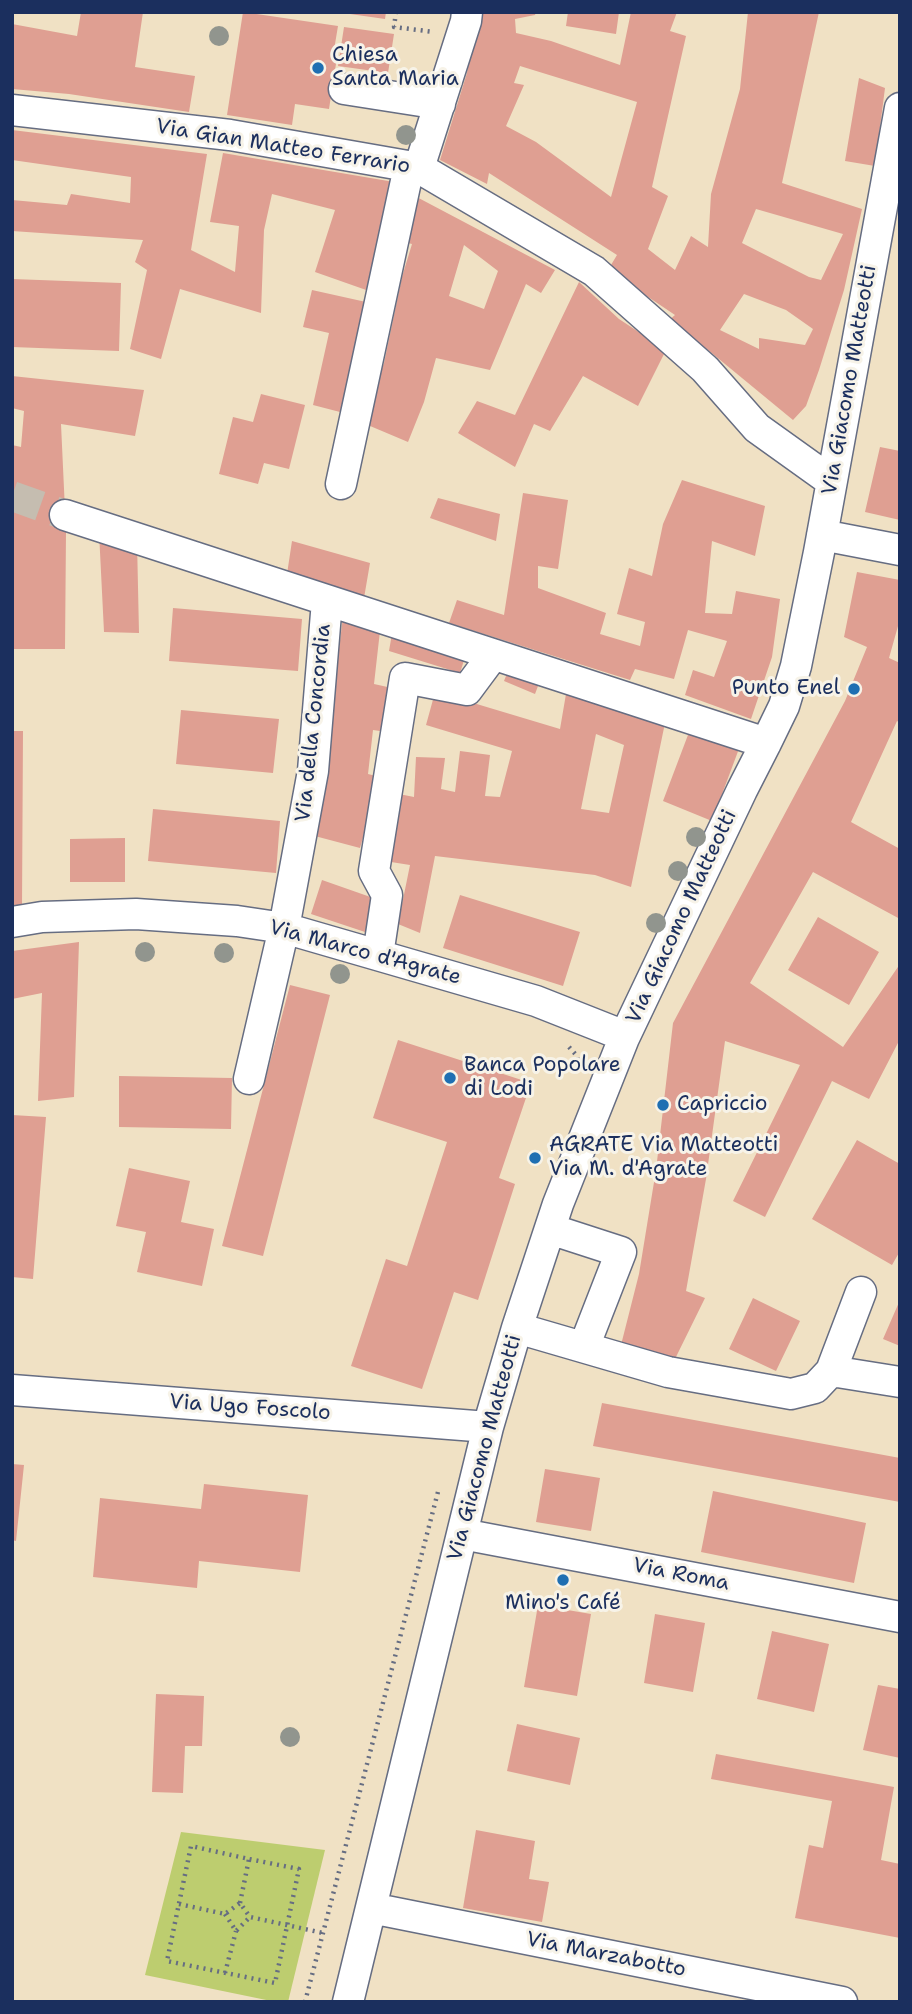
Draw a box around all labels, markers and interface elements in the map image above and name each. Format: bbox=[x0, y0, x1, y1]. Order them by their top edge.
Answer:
place label: Chiesa Santa Maria bbox=[332, 43, 459, 93]
marker: Chiesa Santa Maria bbox=[310, 60, 326, 76]
street label: Via Gian Matteo Ferrario bbox=[154, 114, 412, 180]
street label: Via Giacomo Matteotti bbox=[817, 263, 883, 497]
street label: Via della Concordia bbox=[291, 623, 337, 823]
place label: Punto Enel bbox=[732, 676, 840, 702]
marker: Punto Enel bbox=[846, 681, 862, 697]
street label: Via Giacomo Matteotti bbox=[621, 806, 743, 1028]
street label: Via Marco d'Agrate bbox=[266, 915, 464, 991]
place label: Banca Popolare di Lodi bbox=[464, 1053, 621, 1103]
marker: Banca Popolare di Lodi bbox=[442, 1070, 458, 1086]
place label: Capriccio bbox=[677, 1092, 768, 1118]
marker: Capriccio bbox=[655, 1097, 671, 1113]
place label: AGRATE Via Matteotti Via M. d'Agrate bbox=[549, 1133, 778, 1183]
marker: AGRATE Via Matteotti Via M. d'Agrate bbox=[527, 1150, 543, 1166]
street label: Via Giacomo Matteotti bbox=[443, 1332, 527, 1564]
street label: Via Ugo Foscolo bbox=[169, 1390, 331, 1426]
street label: Via Roma bbox=[631, 1553, 731, 1597]
marker: Mino's Café bbox=[555, 1572, 571, 1588]
place label: Mino's Café bbox=[505, 1591, 621, 1617]
street label: Via Marzabotto bbox=[524, 1927, 688, 1983]

